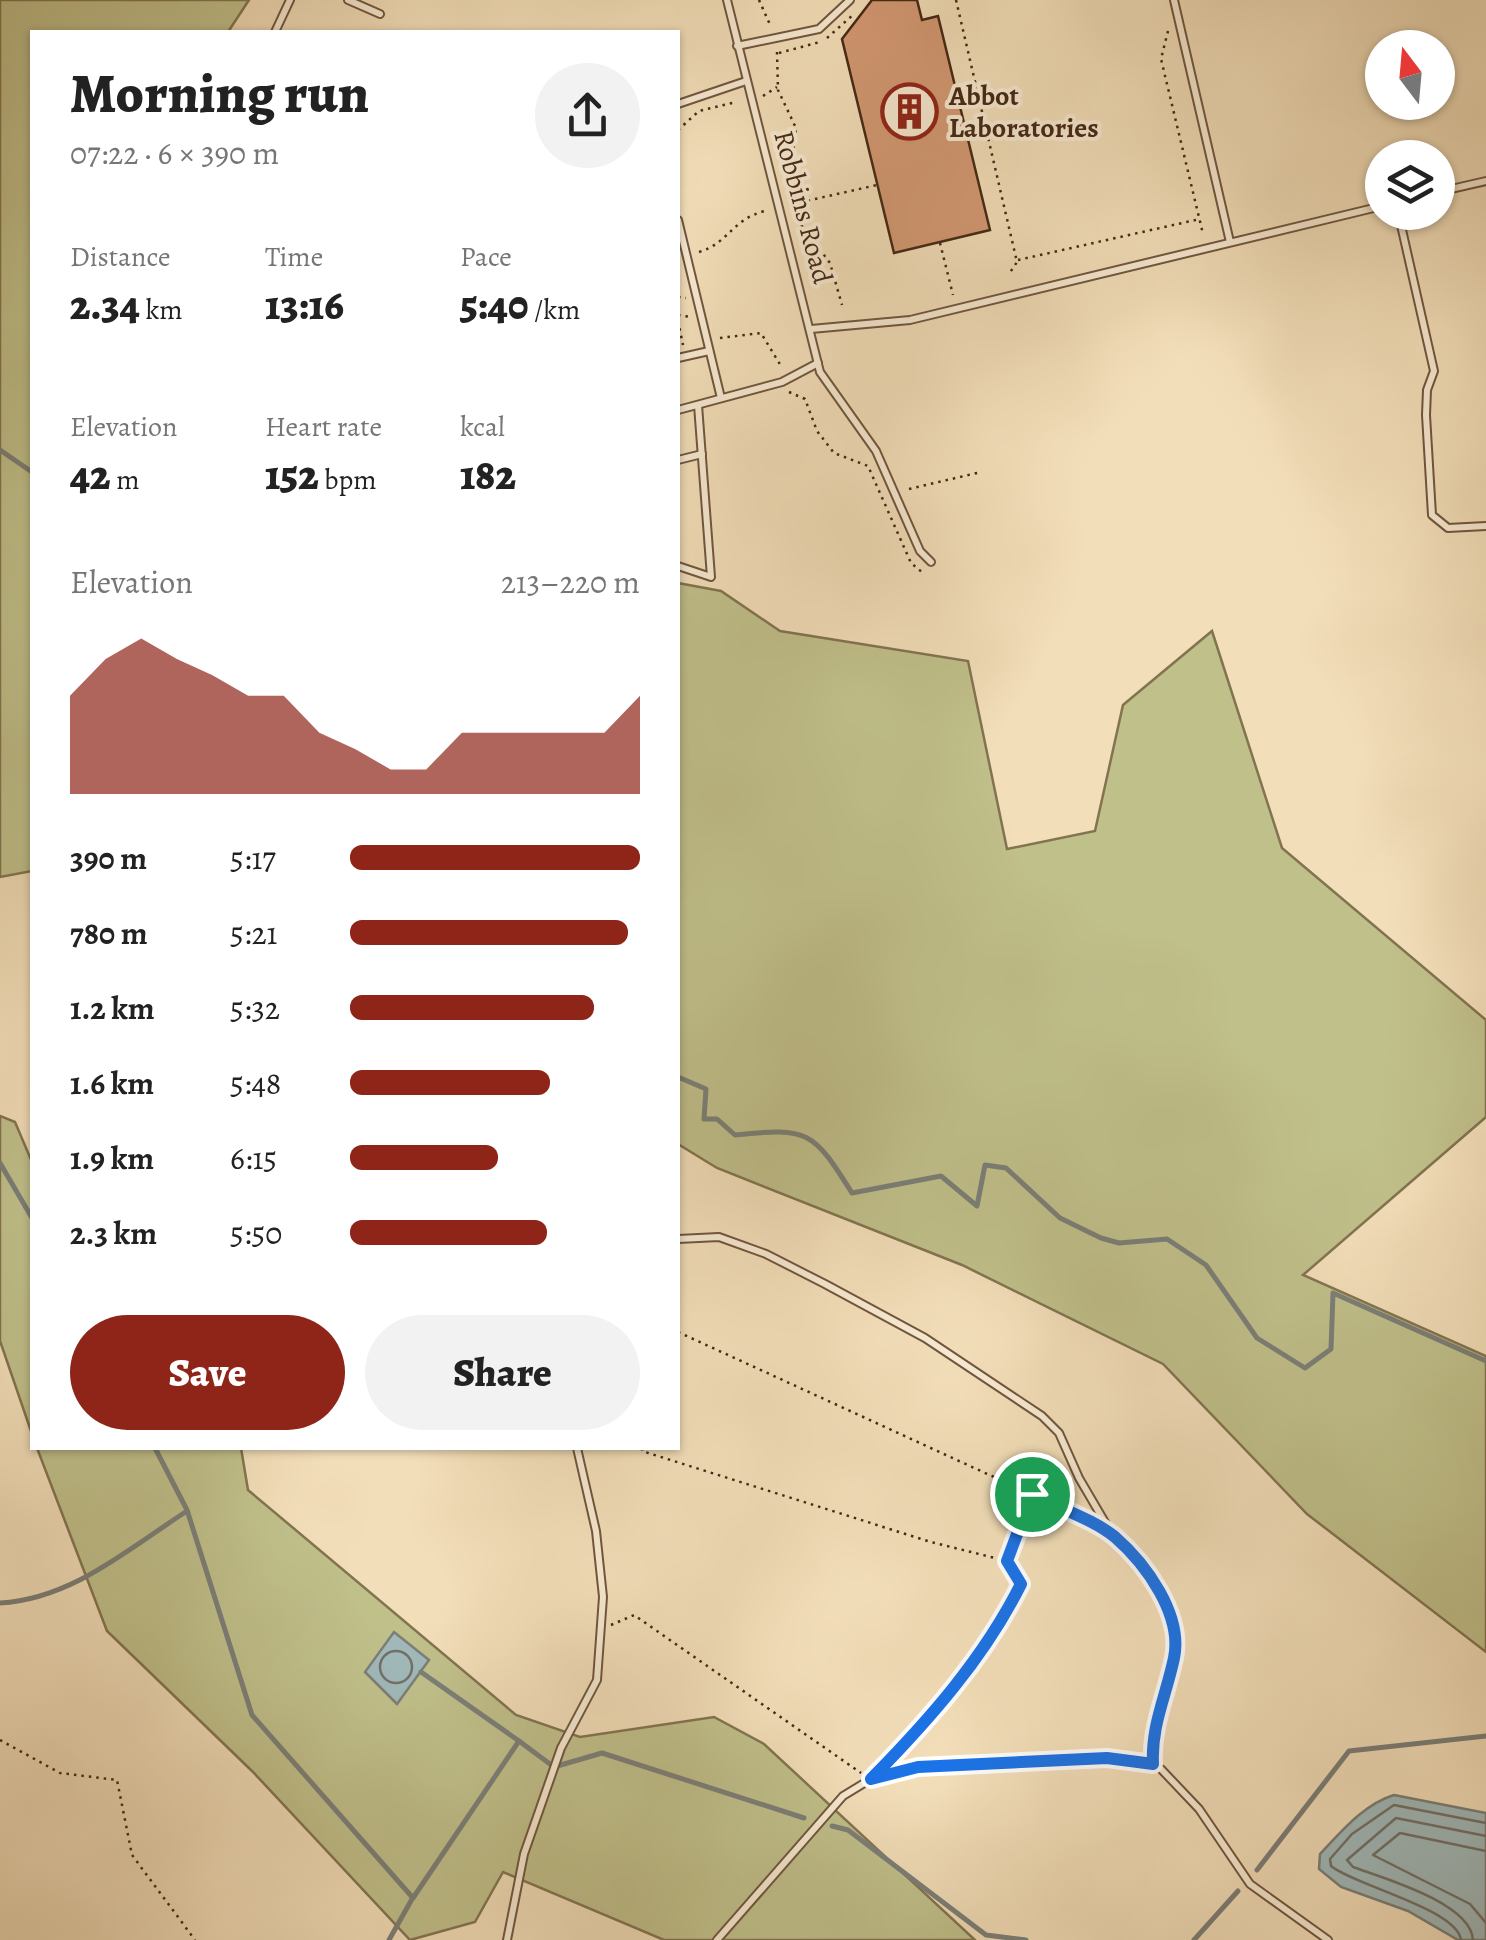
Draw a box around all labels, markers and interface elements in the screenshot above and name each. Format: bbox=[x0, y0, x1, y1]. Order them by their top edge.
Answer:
north arrow bbox=[1365, 30, 1455, 120]
map controls bbox=[1365, 30, 1455, 230]
text: Morning run bbox=[70, 56, 369, 131]
button: share bbox=[535, 63, 640, 168]
place label: Abbot Laboratories bbox=[948, 77, 1099, 147]
building icon: Abbot Laboratories bbox=[880, 82, 940, 142]
street label: Robbins Road bbox=[764, 126, 842, 289]
text: 07:22 · 6 × 390 m bbox=[70, 131, 279, 175]
button: layers bbox=[1365, 140, 1455, 230]
text: Distance bbox=[70, 238, 170, 276]
text: Time bbox=[265, 238, 323, 276]
text: Pace bbox=[460, 238, 512, 276]
text: 2.34 bbox=[70, 276, 140, 333]
text: 13:16 bbox=[265, 276, 344, 333]
text: 5:40 bbox=[460, 276, 528, 333]
text: km bbox=[140, 291, 183, 329]
text: /km bbox=[528, 291, 580, 329]
text: Elevation bbox=[70, 408, 177, 446]
text: Heart rate bbox=[265, 408, 382, 446]
text: kcal bbox=[460, 408, 505, 446]
text: 42 bbox=[70, 446, 111, 503]
text: 152 bbox=[265, 446, 319, 503]
text: 182 bbox=[460, 446, 516, 503]
text: m bbox=[111, 461, 139, 499]
text: bpm bbox=[319, 461, 377, 499]
text: Elevation bbox=[70, 560, 193, 604]
text: 213–220 m bbox=[501, 560, 640, 604]
text: 390 m bbox=[70, 836, 147, 880]
text: 5:17 bbox=[230, 836, 276, 880]
text: 780 m bbox=[70, 911, 148, 955]
text: 5:21 bbox=[230, 911, 278, 955]
text: 1.2 km bbox=[70, 986, 155, 1030]
text: 5:32 bbox=[230, 986, 280, 1030]
text: 1.6 km bbox=[70, 1061, 154, 1105]
text: 5:48 bbox=[230, 1061, 281, 1105]
text: 1.9 km bbox=[70, 1136, 154, 1180]
text: 6:15 bbox=[230, 1136, 277, 1180]
text: 2.3 km bbox=[70, 1211, 157, 1255]
text: 5:50 bbox=[230, 1211, 282, 1255]
button: Save bbox=[70, 1315, 345, 1430]
button: Share bbox=[365, 1315, 640, 1430]
pin bbox=[990, 1452, 1075, 1537]
icon: arrive bbox=[1005, 1467, 1060, 1522]

